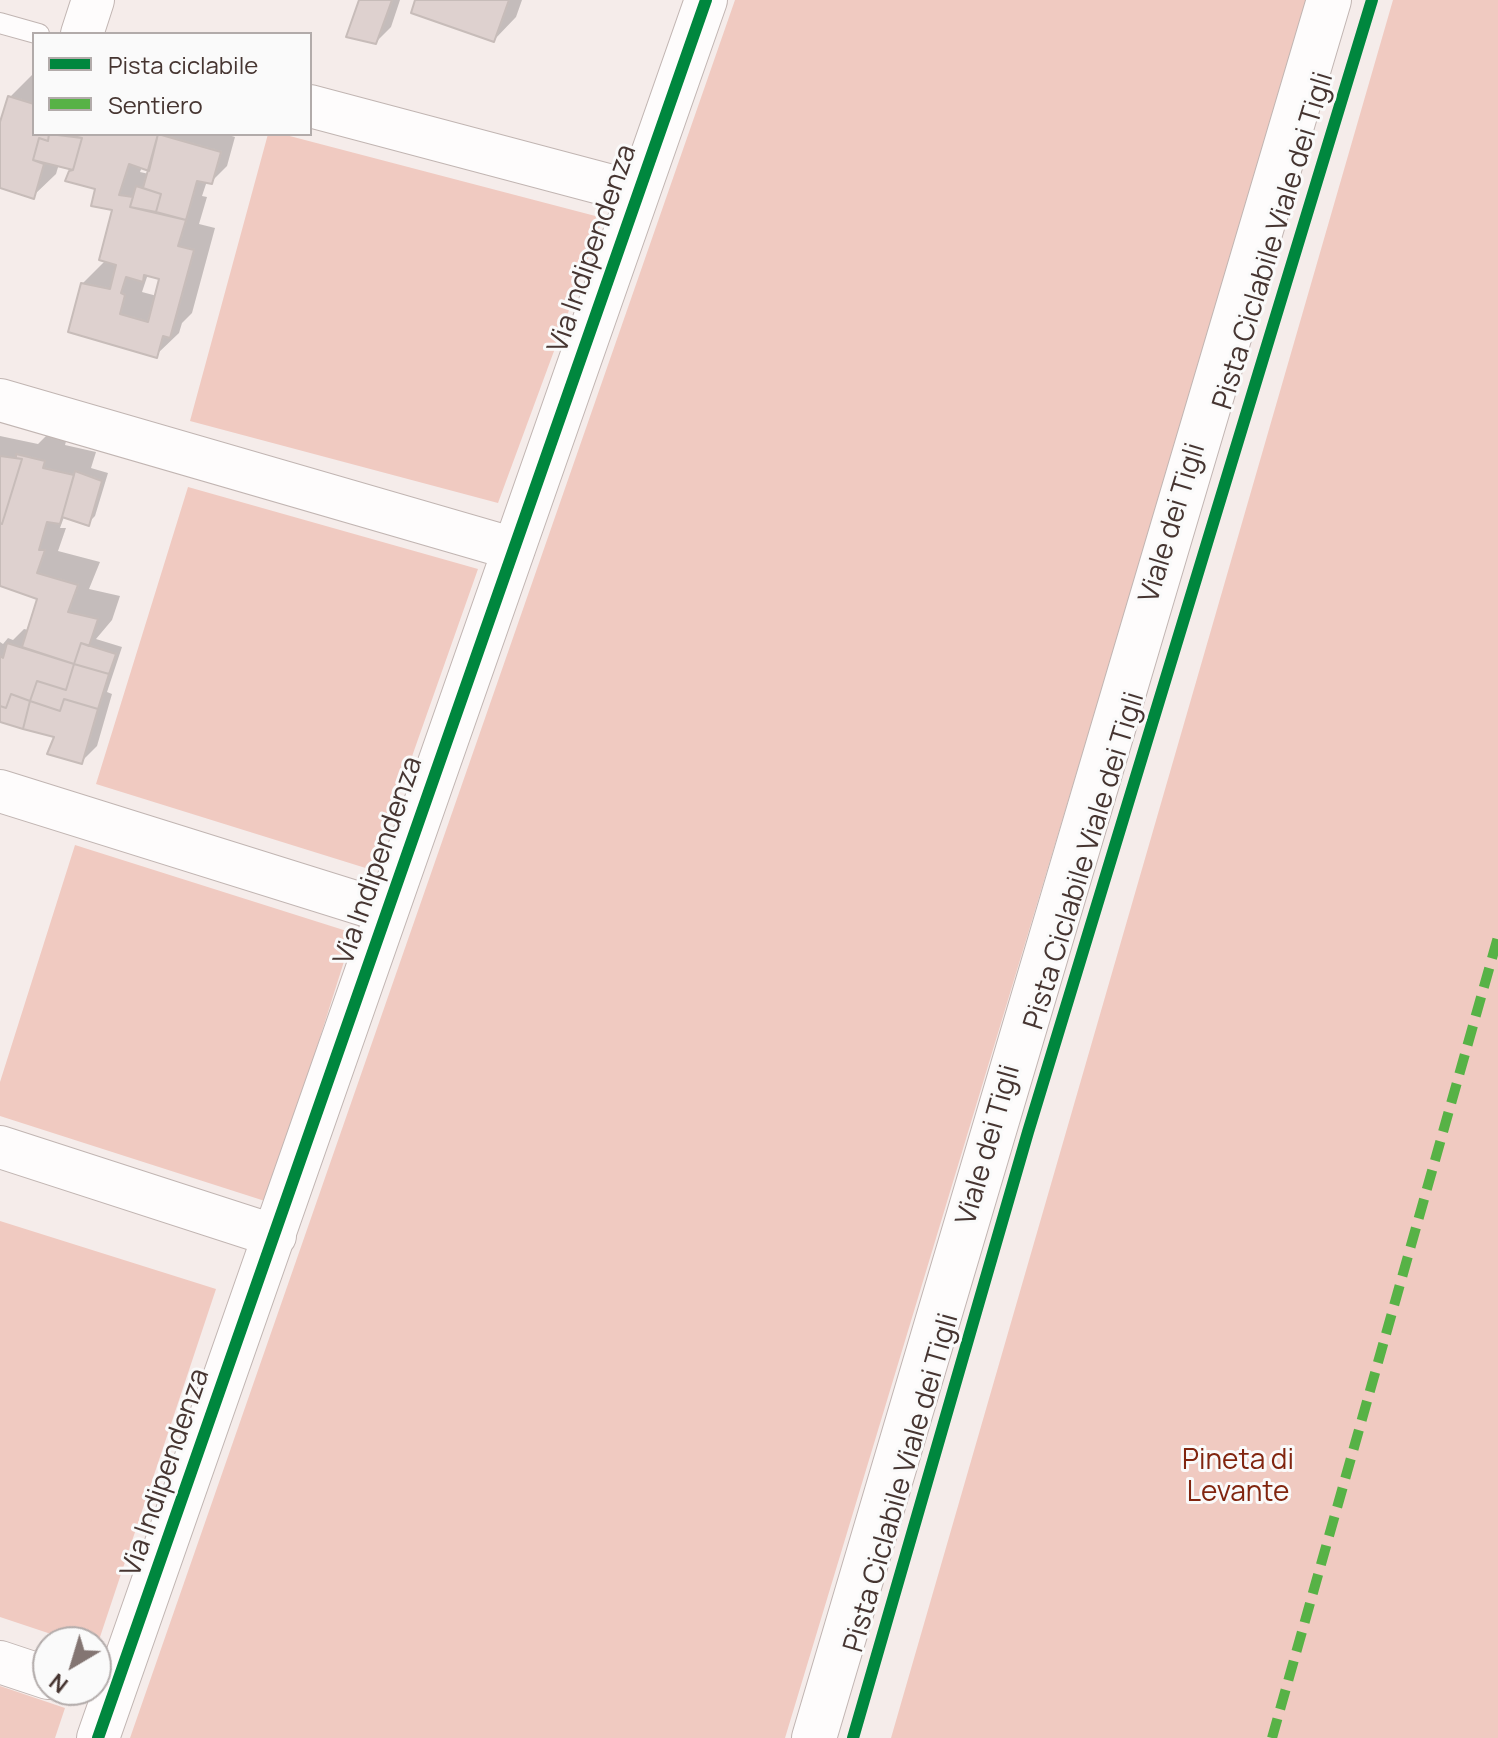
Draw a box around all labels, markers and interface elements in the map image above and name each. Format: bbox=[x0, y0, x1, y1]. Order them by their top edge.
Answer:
legend bbox=[32, 32, 312, 136]
text: Pista ciclabile bbox=[108, 48, 258, 81]
street label: Pista Ciclabile Viale dei Tigli bbox=[1207, 68, 1341, 414]
text: Sentiero bbox=[108, 88, 203, 121]
street label: Via Indipendenza bbox=[542, 140, 644, 358]
street label: Viale dei Tigli bbox=[1133, 439, 1213, 607]
street label: Pista Ciclabile Viale dei Tigli bbox=[1018, 688, 1152, 1034]
street label: Via Indipendenza bbox=[328, 752, 430, 970]
street label: Viale dei Tigli bbox=[950, 1061, 1028, 1229]
street label: Pista Ciclabile Viale dei Tigli bbox=[838, 1310, 966, 1656]
street label: Via Indipendenza bbox=[115, 1364, 217, 1582]
park label: Pineta di Levante bbox=[1182, 1444, 1294, 1510]
north arrow bbox=[32, 1626, 112, 1706]
text: N bbox=[43, 1667, 74, 1700]

